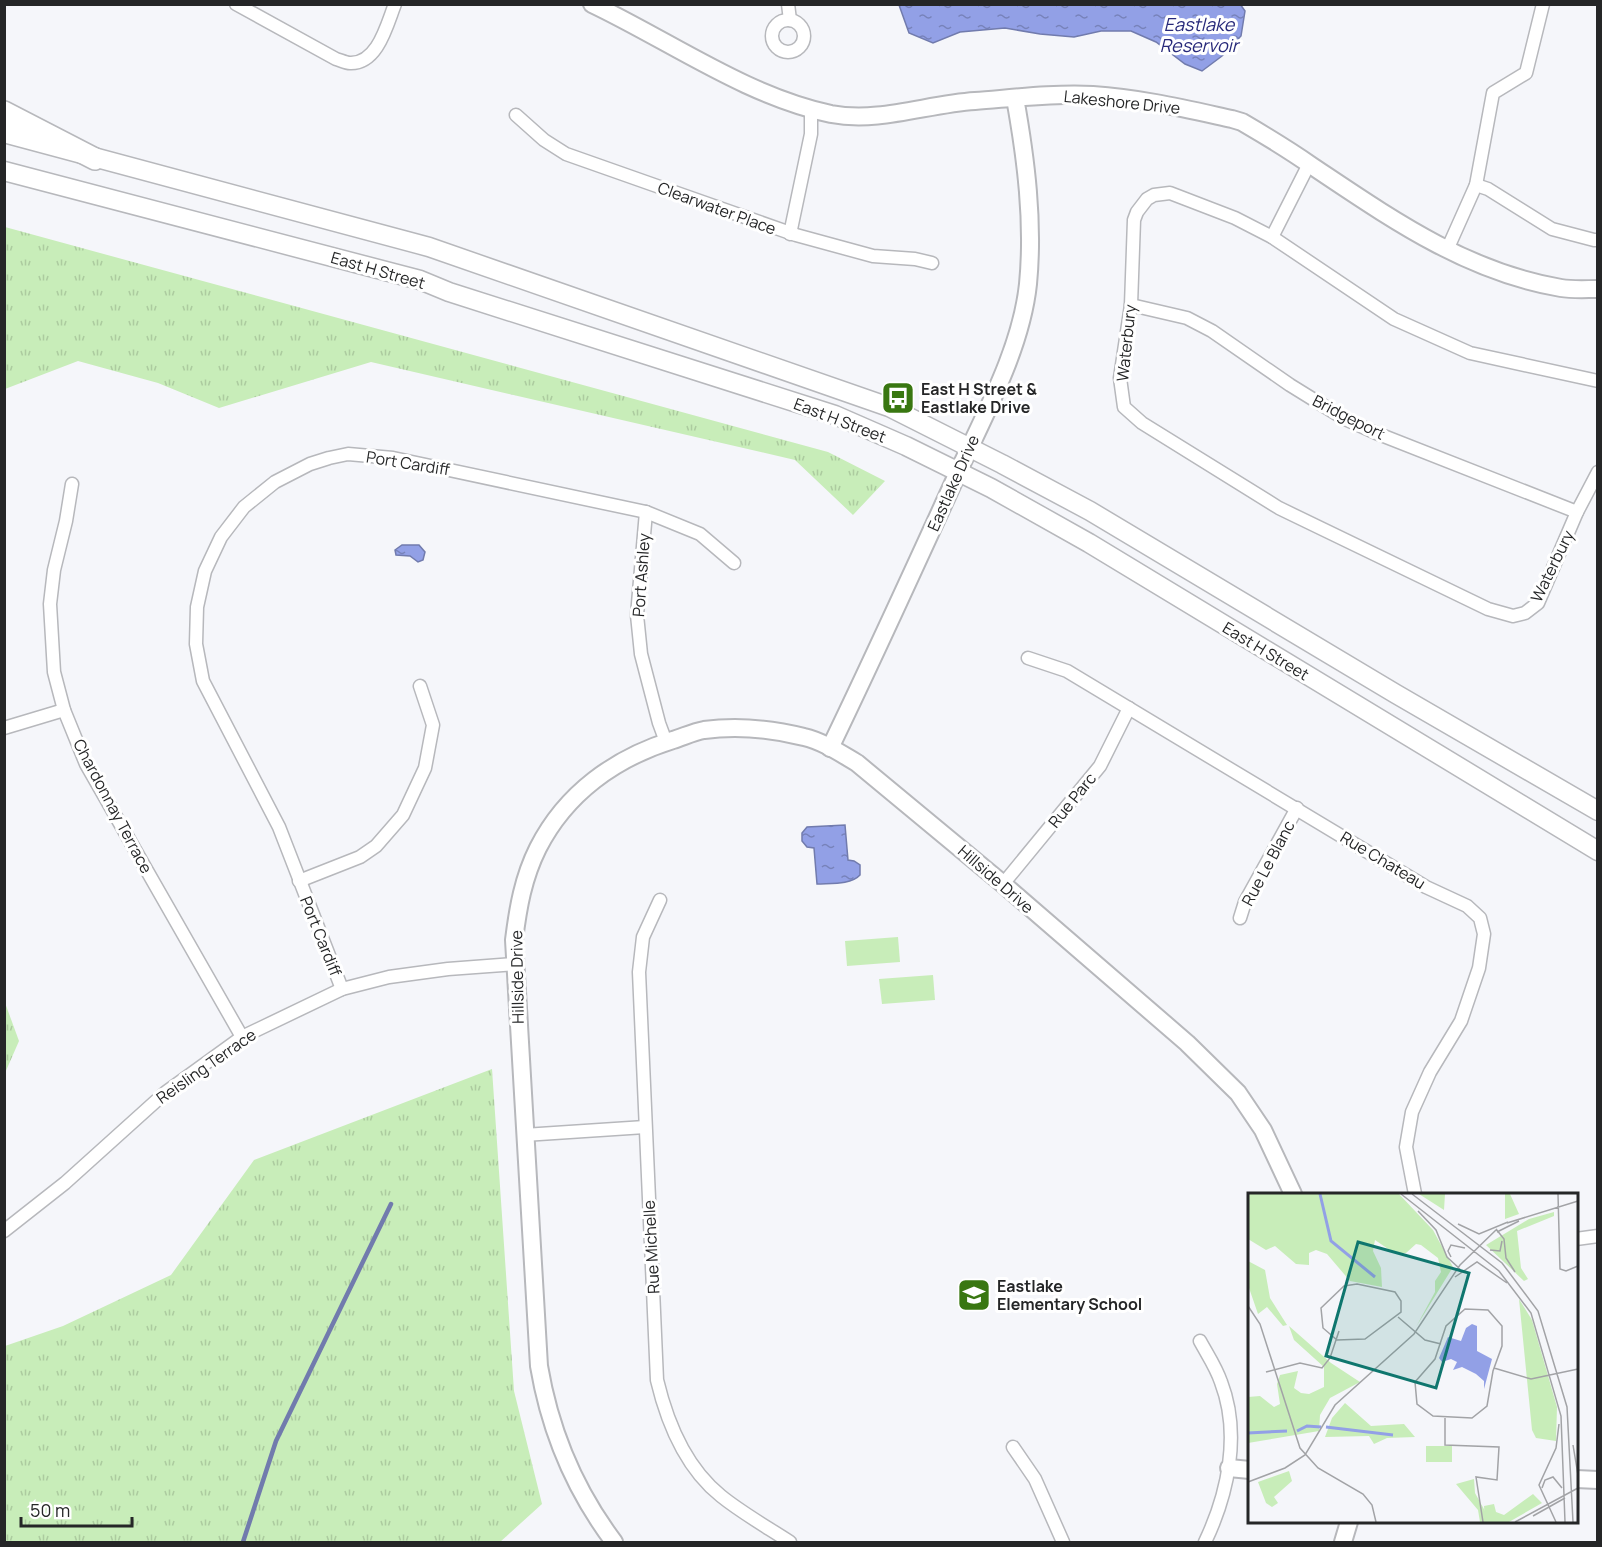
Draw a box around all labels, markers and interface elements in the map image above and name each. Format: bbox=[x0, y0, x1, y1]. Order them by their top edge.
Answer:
water label: Eastlake Reservoir bbox=[1160, 12, 1241, 57]
street label: Lakeshore Drive bbox=[1063, 85, 1181, 119]
street label: Clearwater Place bbox=[655, 176, 779, 240]
street label: East H Street bbox=[328, 246, 428, 294]
street label: Waterbury bbox=[1111, 303, 1141, 383]
place label: East H Street & Eastlake Drive bbox=[921, 378, 1037, 418]
bus stop icon: East H Street & Eastlake Drive bbox=[880, 380, 916, 416]
street label: Bridgeport bbox=[1309, 389, 1389, 445]
street label: East H Street bbox=[791, 392, 889, 448]
street label: Eastlake Drive bbox=[922, 431, 984, 535]
street label: Port Cardiff bbox=[365, 446, 452, 481]
street label: Waterbury bbox=[1525, 526, 1579, 606]
street label: Port Ashley bbox=[627, 532, 655, 618]
street label: East H Street bbox=[1219, 617, 1313, 685]
street label: Chardonnay Terrace bbox=[68, 735, 158, 877]
street label: Rue Parc bbox=[1043, 768, 1101, 832]
street label: Rue Le Blanc bbox=[1236, 816, 1300, 909]
street label: Rue Chateau bbox=[1336, 826, 1430, 894]
street label: Hillside Drive bbox=[953, 840, 1039, 918]
street label: Port Cardiff bbox=[295, 893, 347, 980]
street label: Hillside Drive bbox=[505, 930, 529, 1024]
street label: Reisling Terrace bbox=[152, 1023, 260, 1109]
inset map bbox=[1248, 1193, 1578, 1523]
street label: Rue Michelle bbox=[638, 1200, 664, 1294]
place label: Eastlake Elementary School bbox=[997, 1275, 1142, 1315]
school or university icon: Eastlake Elementary School bbox=[956, 1277, 992, 1313]
scale bar bbox=[21, 1490, 132, 1528]
text: 50 m bbox=[30, 1498, 70, 1522]

